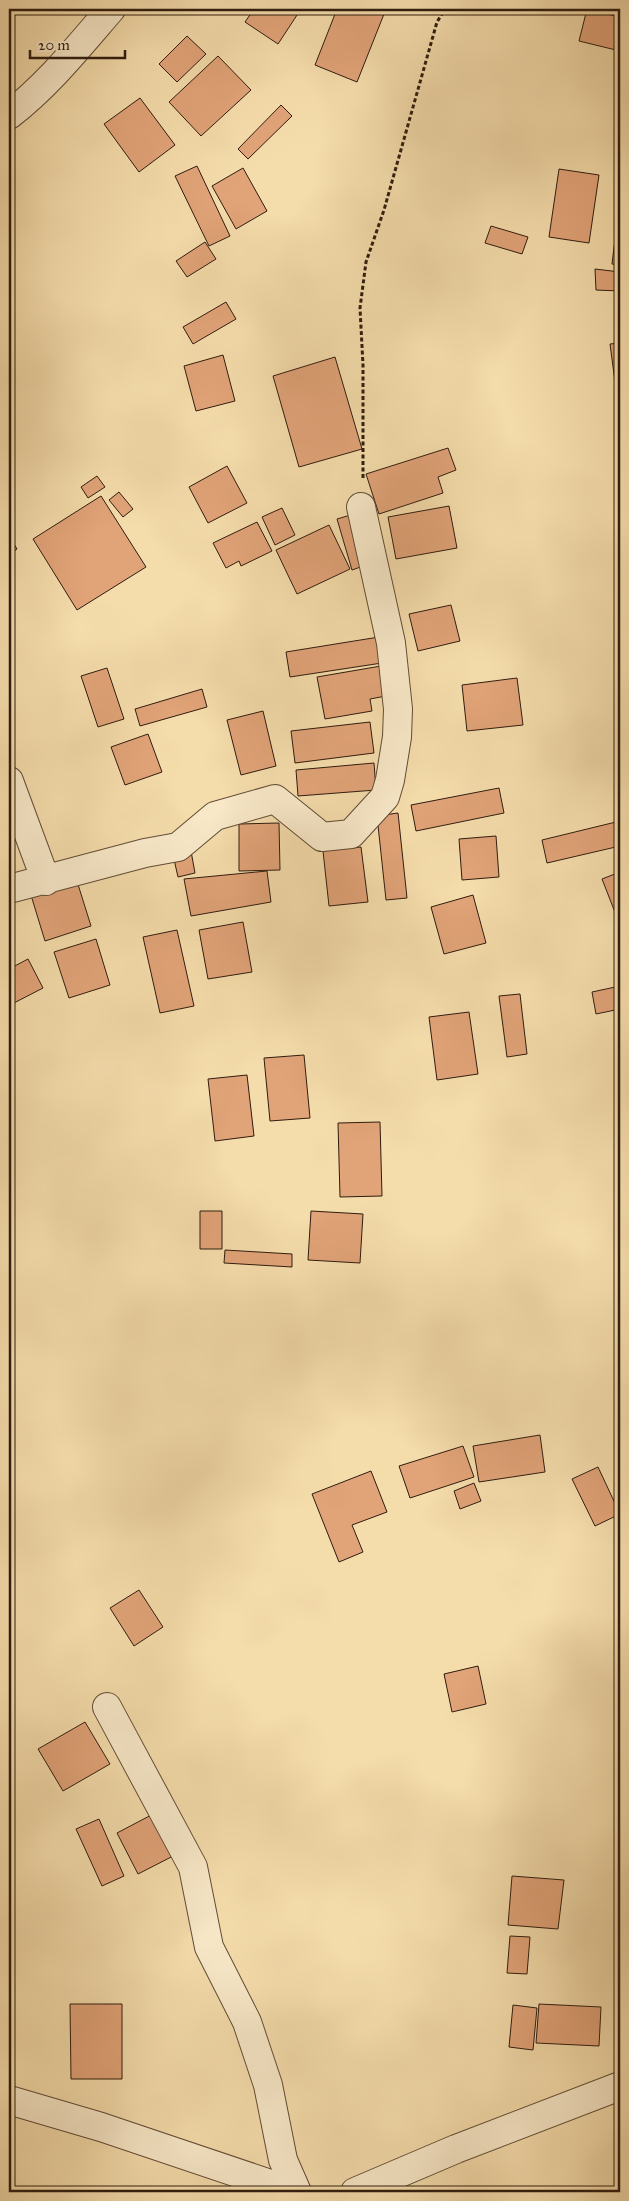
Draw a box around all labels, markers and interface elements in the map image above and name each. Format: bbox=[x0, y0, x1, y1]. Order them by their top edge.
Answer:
scale bar bbox=[30, 28, 125, 60]
text: 20 m bbox=[38, 36, 70, 54]

